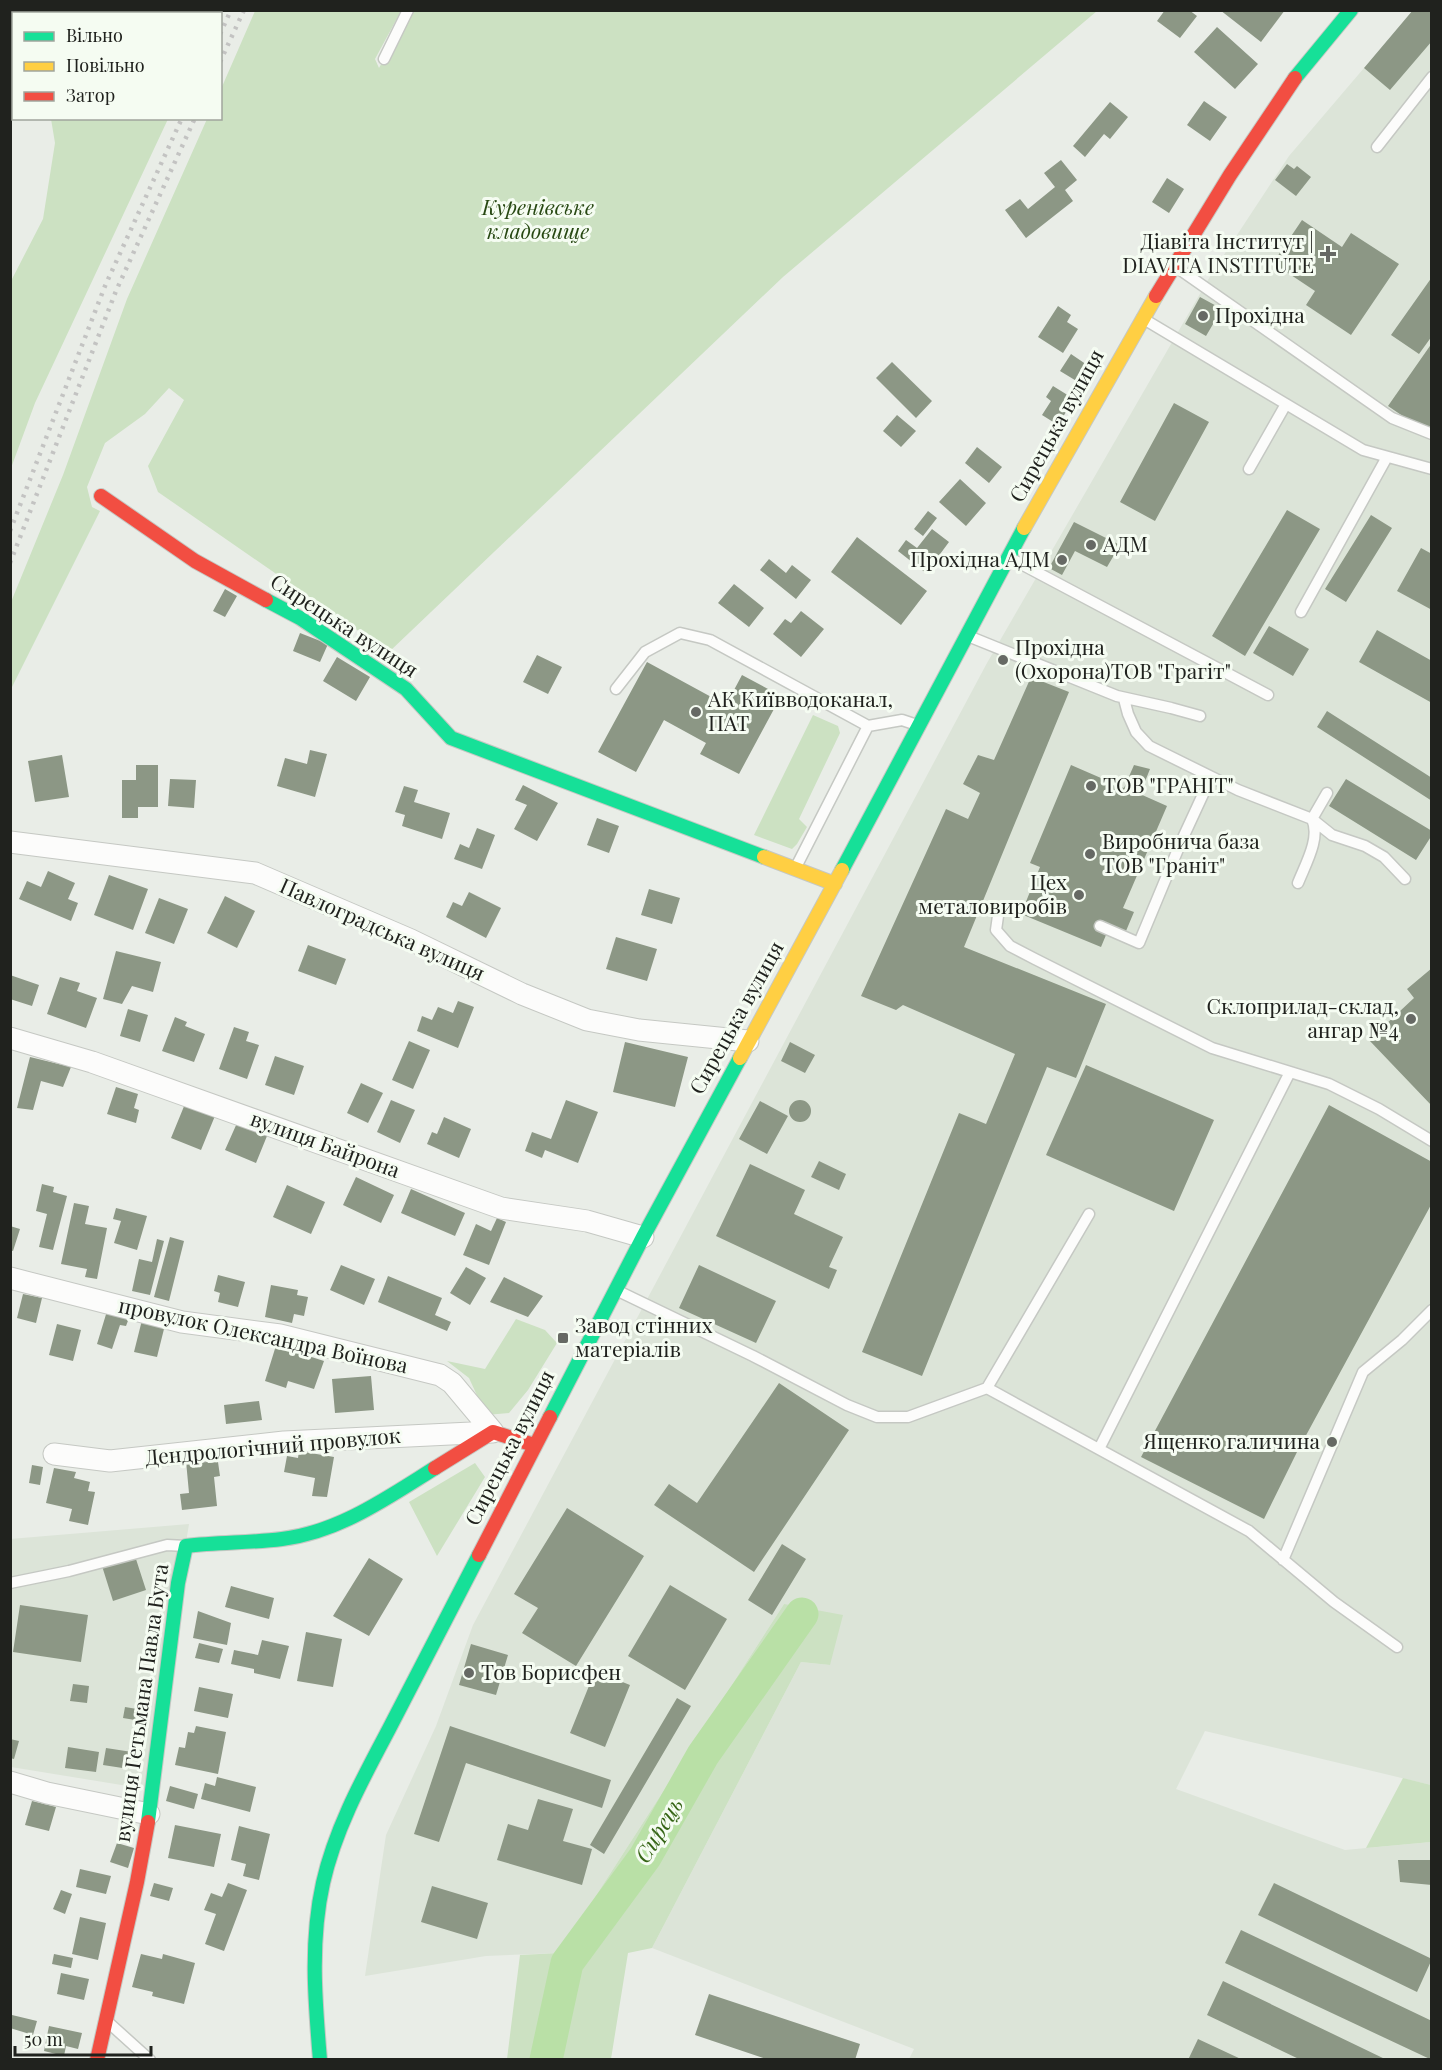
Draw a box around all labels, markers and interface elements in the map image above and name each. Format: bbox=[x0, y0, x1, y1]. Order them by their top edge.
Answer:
legend bbox=[12, 12, 222, 120]
text: Вільно bbox=[66, 23, 123, 47]
text: Повільно bbox=[66, 53, 145, 77]
text: Затор bbox=[66, 83, 115, 107]
park label: Куренівське кладовище bbox=[481, 192, 594, 244]
place label: Діавіта Інститут | DIAVITA INSTITUTE bbox=[1122, 226, 1314, 278]
marker: Діавіта Інститут | DIAVITA INSTITUTE bbox=[1319, 245, 1337, 263]
place label: Прохідна bbox=[1215, 300, 1305, 328]
marker: Прохідна bbox=[1196, 309, 1210, 323]
street label: Сирецька вулиця bbox=[1002, 344, 1109, 506]
place label: АДМ bbox=[1102, 529, 1148, 557]
marker: АДМ bbox=[1084, 538, 1098, 552]
place label: Прохідна АДМ bbox=[910, 544, 1050, 572]
marker: Прохідна АДМ bbox=[1055, 553, 1069, 567]
street label: Сирецька вулиця bbox=[266, 566, 424, 683]
place label: Прохідна (Охорона)ТОВ "Грагіт" bbox=[1015, 632, 1231, 684]
marker: Прохідна (Охорона)ТОВ "Грагіт" bbox=[996, 653, 1010, 667]
place label: АК Київводоканал, ПАТ bbox=[707, 684, 893, 736]
marker: АК Київводоканал, ПАТ bbox=[689, 705, 703, 719]
place label: ТОВ "ГРАНІТ" bbox=[1103, 770, 1234, 798]
marker: ТОВ "ГРАНІТ" bbox=[1084, 779, 1098, 793]
place label: Виробнича база ТОВ "Граніт" bbox=[1102, 826, 1260, 878]
marker: Виробнича база ТОВ "Граніт" bbox=[1083, 847, 1097, 861]
place label: Цех металовиробів bbox=[918, 867, 1067, 919]
street label: Павлоградська вулиця bbox=[276, 870, 490, 986]
marker: Цех металовиробів bbox=[1072, 888, 1086, 902]
street label: Сирецька вулиця bbox=[682, 936, 789, 1098]
place label: Склоприлад-склад, ангар №4 bbox=[1207, 991, 1399, 1043]
marker: Склоприлад-склад, ангар №4 bbox=[1404, 1012, 1418, 1026]
street label: вулиця Байрона bbox=[247, 1103, 405, 1183]
street label: провулок Олександра Воїнова bbox=[116, 1290, 411, 1379]
place label: Завод стінних матеріалів bbox=[575, 1310, 713, 1362]
marker: Завод стінних матеріалів bbox=[556, 1331, 570, 1345]
street label: Сирецька вулиця bbox=[457, 1365, 559, 1530]
street label: Дендрологічний провулок bbox=[144, 1420, 402, 1470]
place label: Ященко галичина bbox=[1142, 1426, 1321, 1454]
marker: Ященко галичина bbox=[1325, 1435, 1339, 1449]
street label: вулиця Гетьмана Павла Бута bbox=[107, 1561, 174, 1844]
place label: Тов Борисфен bbox=[481, 1657, 621, 1685]
marker: Тов Борисфен bbox=[462, 1666, 476, 1680]
water label: Сирець bbox=[627, 1791, 689, 1868]
scale bar bbox=[15, 2019, 152, 2057]
text: 50 m bbox=[24, 2027, 63, 2051]

